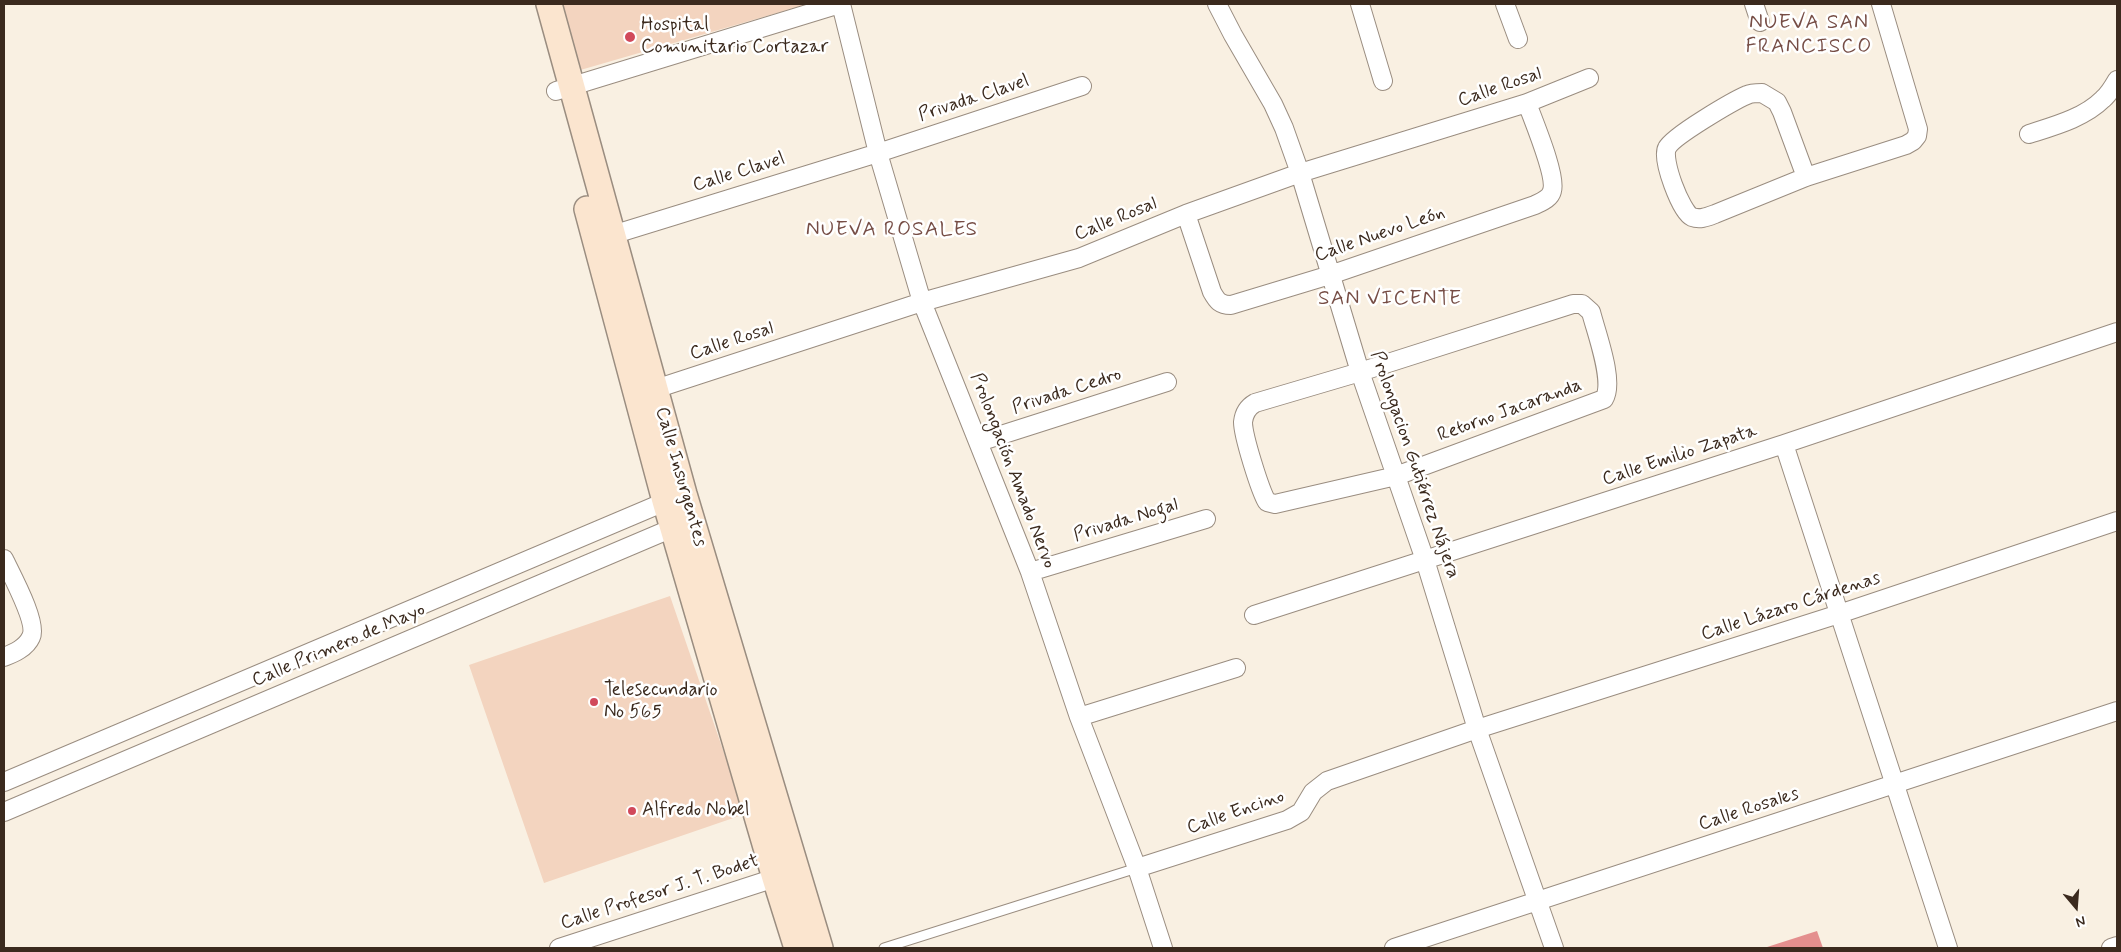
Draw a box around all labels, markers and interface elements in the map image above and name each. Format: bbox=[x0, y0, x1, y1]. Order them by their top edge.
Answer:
district label: NUEVA SAN FRANCISCO bbox=[1746, 11, 1872, 61]
place label: Hospital Comunitario Cortazar bbox=[641, 15, 828, 59]
marker: Hospital Comunitario Cortazar bbox=[623, 30, 637, 44]
street label: Calle Rosal bbox=[1455, 63, 1545, 113]
street label: Privada Clavel bbox=[916, 70, 1032, 128]
street label: Calle Clavel bbox=[690, 148, 788, 198]
street label: Calle Rosal bbox=[1072, 193, 1160, 247]
street label: Calle Nuevo León bbox=[1312, 202, 1448, 268]
district label: NUEVA ROSALES bbox=[803, 218, 981, 244]
district label: SAN VICENTE bbox=[1316, 287, 1464, 313]
street label: Calle Rosal bbox=[687, 318, 777, 366]
street label: Prolongacion Gutiérrez Nájera bbox=[1364, 348, 1464, 582]
street label: Privada Cedro bbox=[1009, 364, 1125, 420]
street label: Prolongación Amado Nervo bbox=[964, 370, 1060, 572]
street label: Retorno Jacaranda bbox=[1435, 374, 1585, 448]
street label: Calle Insurgentes bbox=[649, 404, 711, 550]
street label: Calle Emilio Zapata bbox=[1600, 420, 1760, 492]
street label: Privada Nogal bbox=[1071, 494, 1181, 548]
street label: Calle Lázaro Cárdenas bbox=[1698, 567, 1884, 647]
street label: Calle Primero de Mayo bbox=[249, 599, 429, 693]
place label: Telesecundario No 565 bbox=[604, 680, 718, 724]
marker: Telesecundario No 565 bbox=[588, 696, 600, 708]
street label: Calle Rosales bbox=[1696, 783, 1802, 837]
street label: Calle Encino bbox=[1184, 786, 1288, 840]
place label: Alfredo Nobel bbox=[642, 800, 749, 822]
marker: Alfredo Nobel bbox=[626, 805, 638, 817]
street label: Calle Profesor J. T. Bodet bbox=[558, 850, 762, 936]
north arrow bbox=[2051, 882, 2101, 932]
text: N bbox=[2073, 911, 2088, 931]

